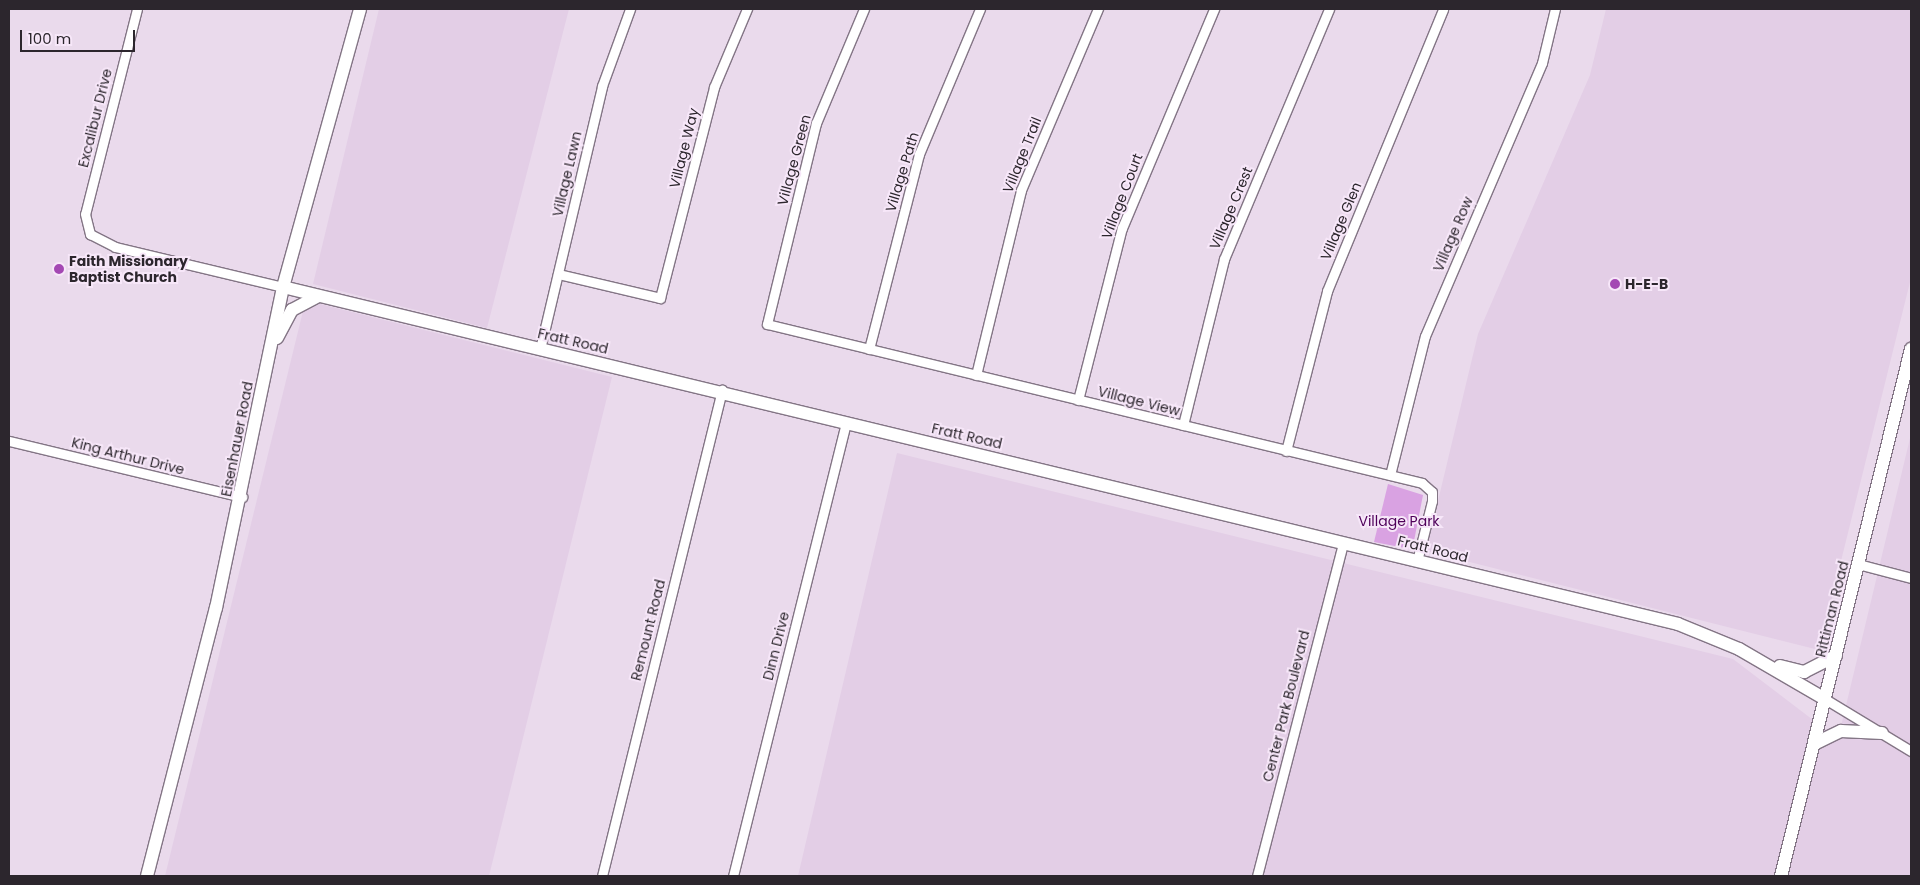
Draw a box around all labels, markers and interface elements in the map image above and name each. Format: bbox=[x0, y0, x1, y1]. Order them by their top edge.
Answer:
scale bar bbox=[22, 20, 138, 52]
text: 100 m bbox=[28, 28, 71, 49]
street label: Excalibur Drive bbox=[75, 67, 115, 169]
street label: Village Way bbox=[666, 106, 702, 190]
street label: Village Green bbox=[774, 113, 814, 207]
street label: Village Trail bbox=[999, 115, 1045, 195]
street label: Village Lawn bbox=[549, 130, 585, 218]
street label: Village Path bbox=[882, 130, 922, 214]
street label: Village Court bbox=[1098, 151, 1146, 241]
street label: Village Crest bbox=[1206, 164, 1256, 252]
street label: Village Glen bbox=[1317, 179, 1365, 263]
street label: Village Row bbox=[1430, 194, 1476, 274]
place label: Faith Missionary Baptist Church bbox=[69, 253, 188, 286]
marker: Faith Missionary Baptist Church bbox=[53, 263, 65, 275]
place label: H-E-B bbox=[1625, 276, 1668, 292]
marker: H-E-B bbox=[1609, 278, 1621, 290]
street label: Fratt Road bbox=[536, 325, 610, 357]
street label: Eisenhauer Road bbox=[218, 380, 256, 498]
street label: Village View bbox=[1096, 383, 1182, 419]
street label: Fratt Road bbox=[930, 420, 1004, 452]
street label: King Arthur Drive bbox=[70, 434, 186, 478]
park label: Village Park bbox=[1358, 513, 1440, 529]
street label: Fratt Road bbox=[1396, 532, 1470, 566]
street label: Rittiman Road bbox=[1812, 559, 1852, 659]
street label: Remount Road bbox=[627, 578, 669, 682]
street label: Dinn Drive bbox=[759, 610, 793, 682]
street label: Center Park Boulevard bbox=[1259, 629, 1313, 783]

